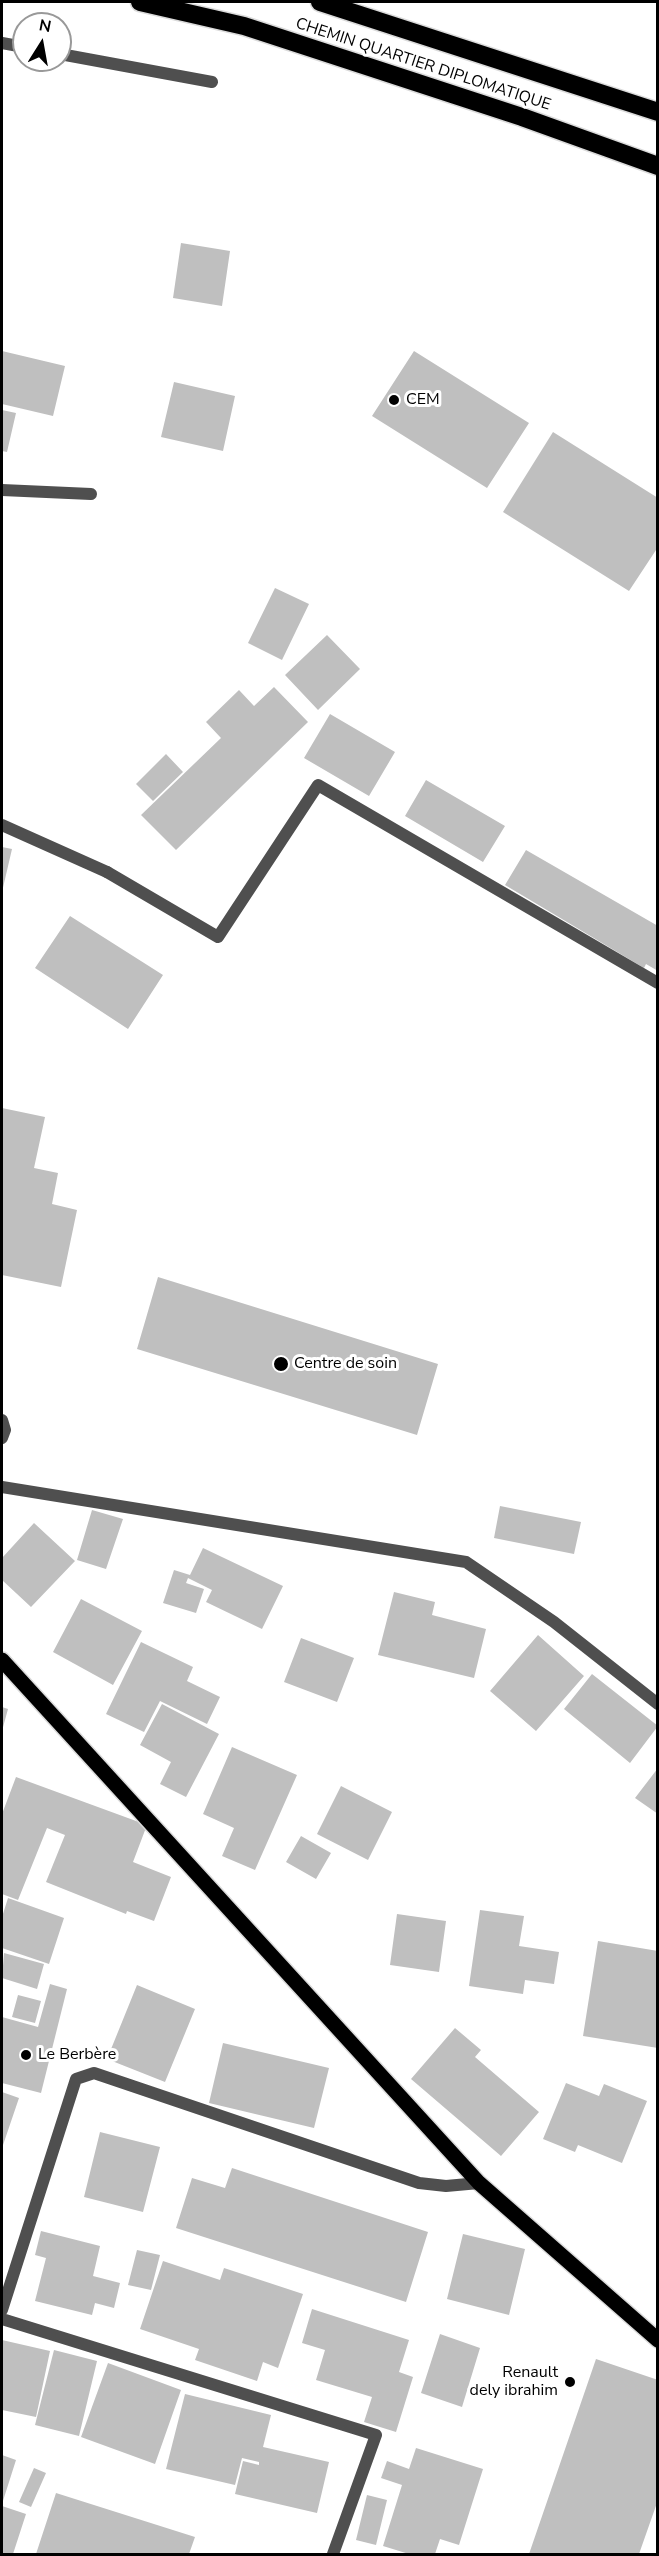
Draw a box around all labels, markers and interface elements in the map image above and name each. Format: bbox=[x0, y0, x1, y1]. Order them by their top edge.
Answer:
north arrow bbox=[12, 12, 72, 72]
text: N bbox=[37, 14, 53, 38]
street label: CHEMIN QUARTIER DIPLOMATIQUE bbox=[293, 15, 553, 115]
place label: CEM bbox=[406, 390, 440, 410]
marker: CEM bbox=[387, 393, 401, 407]
place label: Centre de soin bbox=[294, 1354, 397, 1374]
marker: Centre de soin bbox=[272, 1355, 290, 1373]
place label: Le Berbère bbox=[38, 2045, 116, 2065]
marker: Le Berbère bbox=[19, 2048, 33, 2062]
place label: Renault dely ibrahim bbox=[470, 2363, 558, 2401]
marker: Renault dely ibrahim bbox=[563, 2375, 577, 2389]

